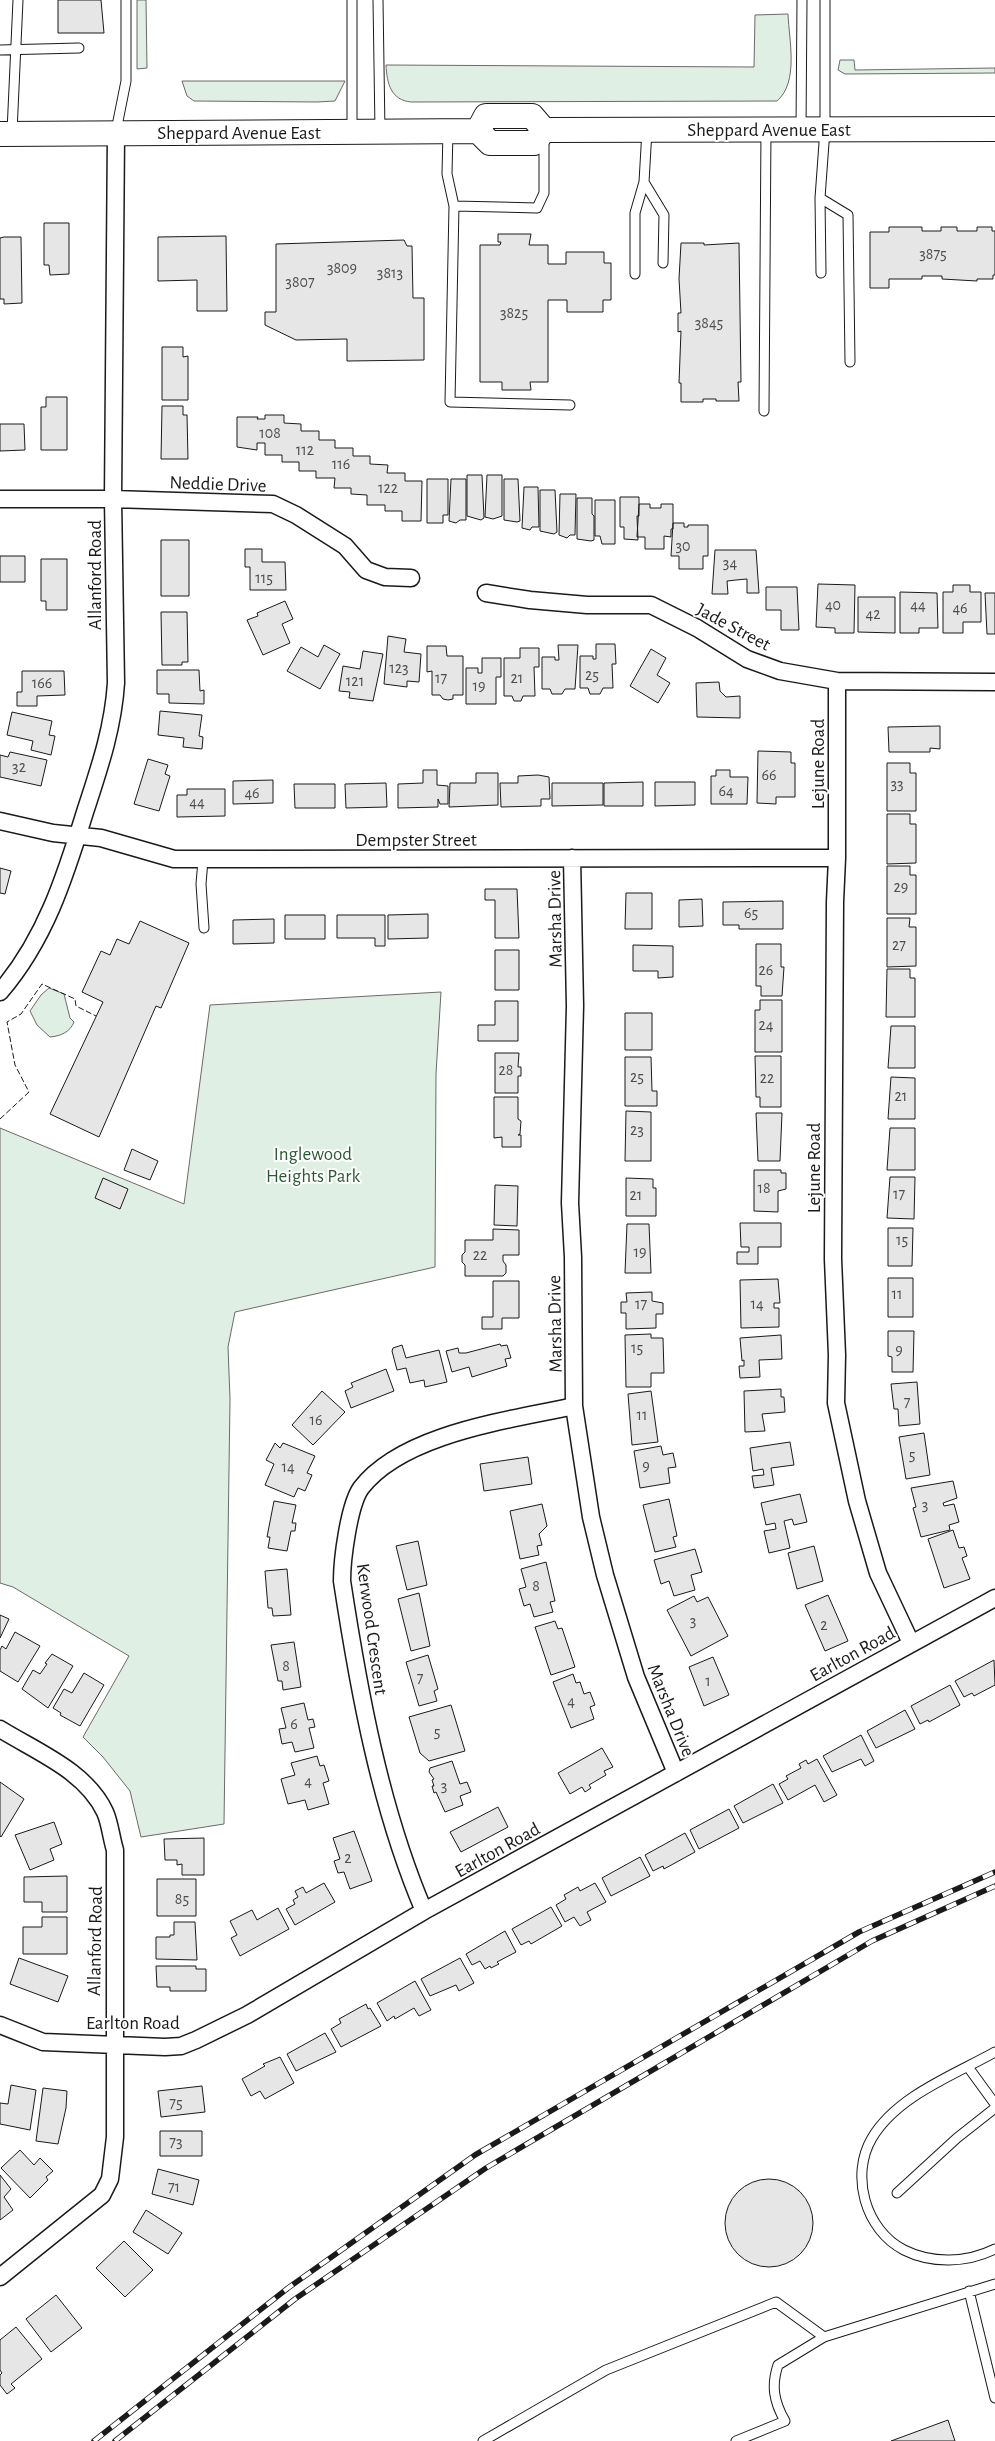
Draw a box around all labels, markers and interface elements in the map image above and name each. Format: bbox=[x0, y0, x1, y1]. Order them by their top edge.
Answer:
street label: Sheppard Avenue East bbox=[687, 121, 851, 140]
street label: Sheppard Avenue East bbox=[157, 124, 321, 143]
house number: 3875 bbox=[919, 246, 947, 262]
house number: 3809 bbox=[327, 260, 357, 276]
house number: 3813 bbox=[377, 265, 403, 281]
house number: 3807 bbox=[285, 274, 315, 290]
house number: 3825 bbox=[500, 305, 528, 321]
house number: 3845 bbox=[695, 315, 723, 331]
house number: 108 bbox=[259, 425, 281, 441]
house number: 112 bbox=[296, 442, 314, 458]
house number: 116 bbox=[332, 456, 350, 472]
street label: Neddie Drive bbox=[169, 473, 267, 496]
house number: 122 bbox=[378, 480, 398, 496]
street label: Allanford Road bbox=[86, 520, 105, 630]
house number: 30 bbox=[675, 538, 691, 554]
house number: 34 bbox=[723, 555, 737, 571]
house number: 115 bbox=[255, 570, 273, 586]
house number: 40 bbox=[825, 597, 841, 613]
house number: 44 bbox=[910, 597, 926, 613]
street label: Jade Street bbox=[693, 600, 773, 655]
house number: 46 bbox=[952, 600, 968, 616]
house number: 42 bbox=[866, 606, 880, 622]
house number: 123 bbox=[389, 660, 409, 676]
house number: 25 bbox=[585, 667, 599, 683]
house number: 17 bbox=[435, 670, 447, 686]
house number: 21 bbox=[511, 670, 523, 686]
house number: 121 bbox=[346, 673, 364, 689]
house number: 166 bbox=[32, 675, 52, 691]
house number: 19 bbox=[472, 678, 486, 694]
street label: Lejune Road bbox=[809, 719, 828, 809]
house number: 32 bbox=[12, 759, 26, 775]
house number: 66 bbox=[761, 767, 777, 783]
house number: 33 bbox=[890, 776, 904, 792]
house number: 64 bbox=[718, 783, 734, 799]
house number: 46 bbox=[244, 785, 260, 801]
house number: 44 bbox=[189, 794, 205, 810]
street label: Dempster Street bbox=[355, 831, 477, 850]
street label: Marsha Drive bbox=[545, 870, 566, 968]
house number: 29 bbox=[894, 879, 908, 895]
house number: 65 bbox=[744, 905, 758, 921]
house number: 27 bbox=[892, 937, 906, 953]
house number: 26 bbox=[759, 962, 773, 978]
house number: 24 bbox=[759, 1017, 774, 1033]
house number: 28 bbox=[499, 1062, 513, 1078]
house number: 25 bbox=[630, 1069, 644, 1085]
house number: 22 bbox=[760, 1070, 774, 1086]
house number: 21 bbox=[895, 1088, 907, 1104]
house number: 23 bbox=[630, 1122, 644, 1138]
street label: Lejune Road bbox=[805, 1123, 824, 1213]
park label: Inglewood Heights Park bbox=[266, 1145, 360, 1186]
house number: 18 bbox=[757, 1180, 771, 1196]
house number: 17 bbox=[893, 1186, 905, 1202]
house number: 21 bbox=[630, 1187, 642, 1203]
house number: 15 bbox=[896, 1232, 908, 1248]
house number: 19 bbox=[633, 1244, 647, 1260]
house number: 22 bbox=[473, 1247, 487, 1263]
street label: Marsha Drive bbox=[545, 1275, 566, 1373]
house number: 11 bbox=[891, 1286, 903, 1302]
house number: 17 bbox=[635, 1296, 647, 1312]
house number: 14 bbox=[750, 1296, 764, 1312]
house number: 15 bbox=[631, 1340, 643, 1356]
house number: 9 bbox=[895, 1342, 903, 1358]
house number: 7 bbox=[904, 1394, 911, 1410]
house number: 11 bbox=[636, 1407, 648, 1423]
house number: 16 bbox=[309, 1412, 323, 1428]
house number: 5 bbox=[909, 1447, 915, 1463]
house number: 9 bbox=[642, 1458, 650, 1474]
house number: 14 bbox=[281, 1459, 295, 1475]
house number: 3 bbox=[922, 1497, 928, 1513]
street label: Kerwood Crescent bbox=[353, 1562, 390, 1696]
house number: 8 bbox=[532, 1578, 540, 1594]
house number: 3 bbox=[690, 1613, 696, 1629]
house number: 2 bbox=[820, 1617, 828, 1633]
street label: Earlton Road bbox=[807, 1623, 899, 1685]
house number: 8 bbox=[282, 1658, 290, 1674]
street label: Marsha Drive bbox=[643, 1662, 698, 1759]
house number: 7 bbox=[417, 1670, 424, 1686]
house number: 1 bbox=[705, 1673, 711, 1689]
house number: 4 bbox=[567, 1693, 575, 1709]
house number: 6 bbox=[290, 1716, 298, 1732]
house number: 5 bbox=[434, 1724, 440, 1740]
house number: 4 bbox=[304, 1773, 312, 1789]
house number: 3 bbox=[441, 1778, 447, 1794]
street label: Earlton Road bbox=[452, 1819, 544, 1881]
house number: 2 bbox=[344, 1850, 352, 1866]
street label: Allanford Road bbox=[85, 1886, 106, 1996]
house number: 85 bbox=[175, 1891, 189, 1907]
street label: Earlton Road bbox=[86, 2014, 180, 2033]
house number: 75 bbox=[169, 2095, 183, 2111]
house number: 73 bbox=[169, 2134, 183, 2150]
house number: 71 bbox=[168, 2179, 180, 2195]

